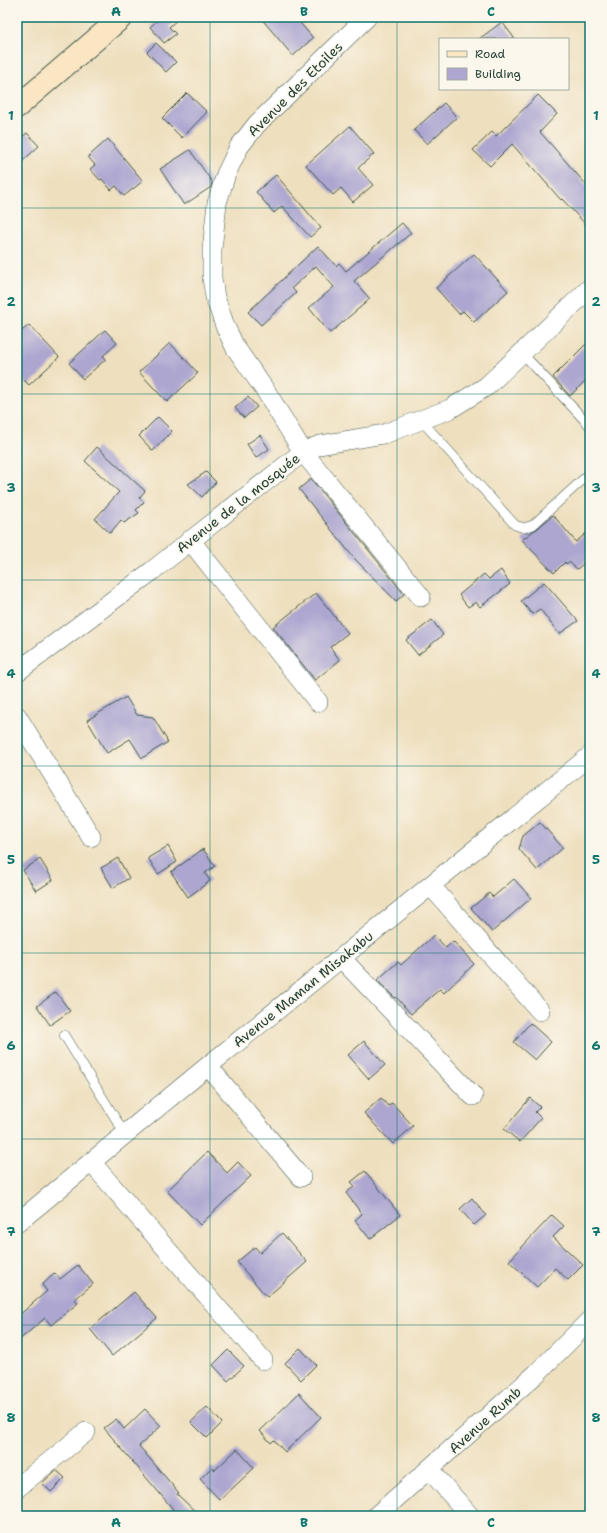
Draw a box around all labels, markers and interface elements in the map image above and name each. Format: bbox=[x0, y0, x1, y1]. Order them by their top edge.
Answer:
text: A bbox=[111, 3, 121, 20]
text: B bbox=[300, 3, 308, 20]
text: C bbox=[487, 3, 495, 20]
street label: Avenue des Etoiles bbox=[244, 38, 346, 140]
legend bbox=[439, 38, 569, 90]
text: Road bbox=[475, 46, 506, 62]
text: Building bbox=[475, 66, 521, 82]
text: 1 bbox=[8, 107, 14, 124]
text: 1 bbox=[593, 107, 599, 124]
text: 2 bbox=[6, 293, 16, 310]
text: 2 bbox=[591, 293, 601, 310]
street label: Avenue de la mosquée bbox=[173, 449, 304, 557]
text: 3 bbox=[6, 479, 16, 496]
text: 3 bbox=[591, 479, 601, 496]
text: 4 bbox=[6, 665, 16, 682]
text: 4 bbox=[591, 665, 601, 682]
text: 5 bbox=[7, 851, 15, 868]
text: 5 bbox=[592, 851, 600, 868]
street label: Avenue Maman Misakabu bbox=[229, 927, 377, 1051]
text: 6 bbox=[6, 1037, 16, 1054]
text: 6 bbox=[591, 1037, 601, 1054]
text: 7 bbox=[6, 1223, 16, 1240]
text: 7 bbox=[591, 1223, 601, 1240]
street label: Avenue Rumb bbox=[445, 1383, 525, 1457]
text: 8 bbox=[6, 1409, 16, 1426]
text: 8 bbox=[591, 1409, 601, 1426]
text: A bbox=[111, 1514, 121, 1531]
text: B bbox=[300, 1514, 308, 1531]
text: C bbox=[487, 1514, 495, 1531]

